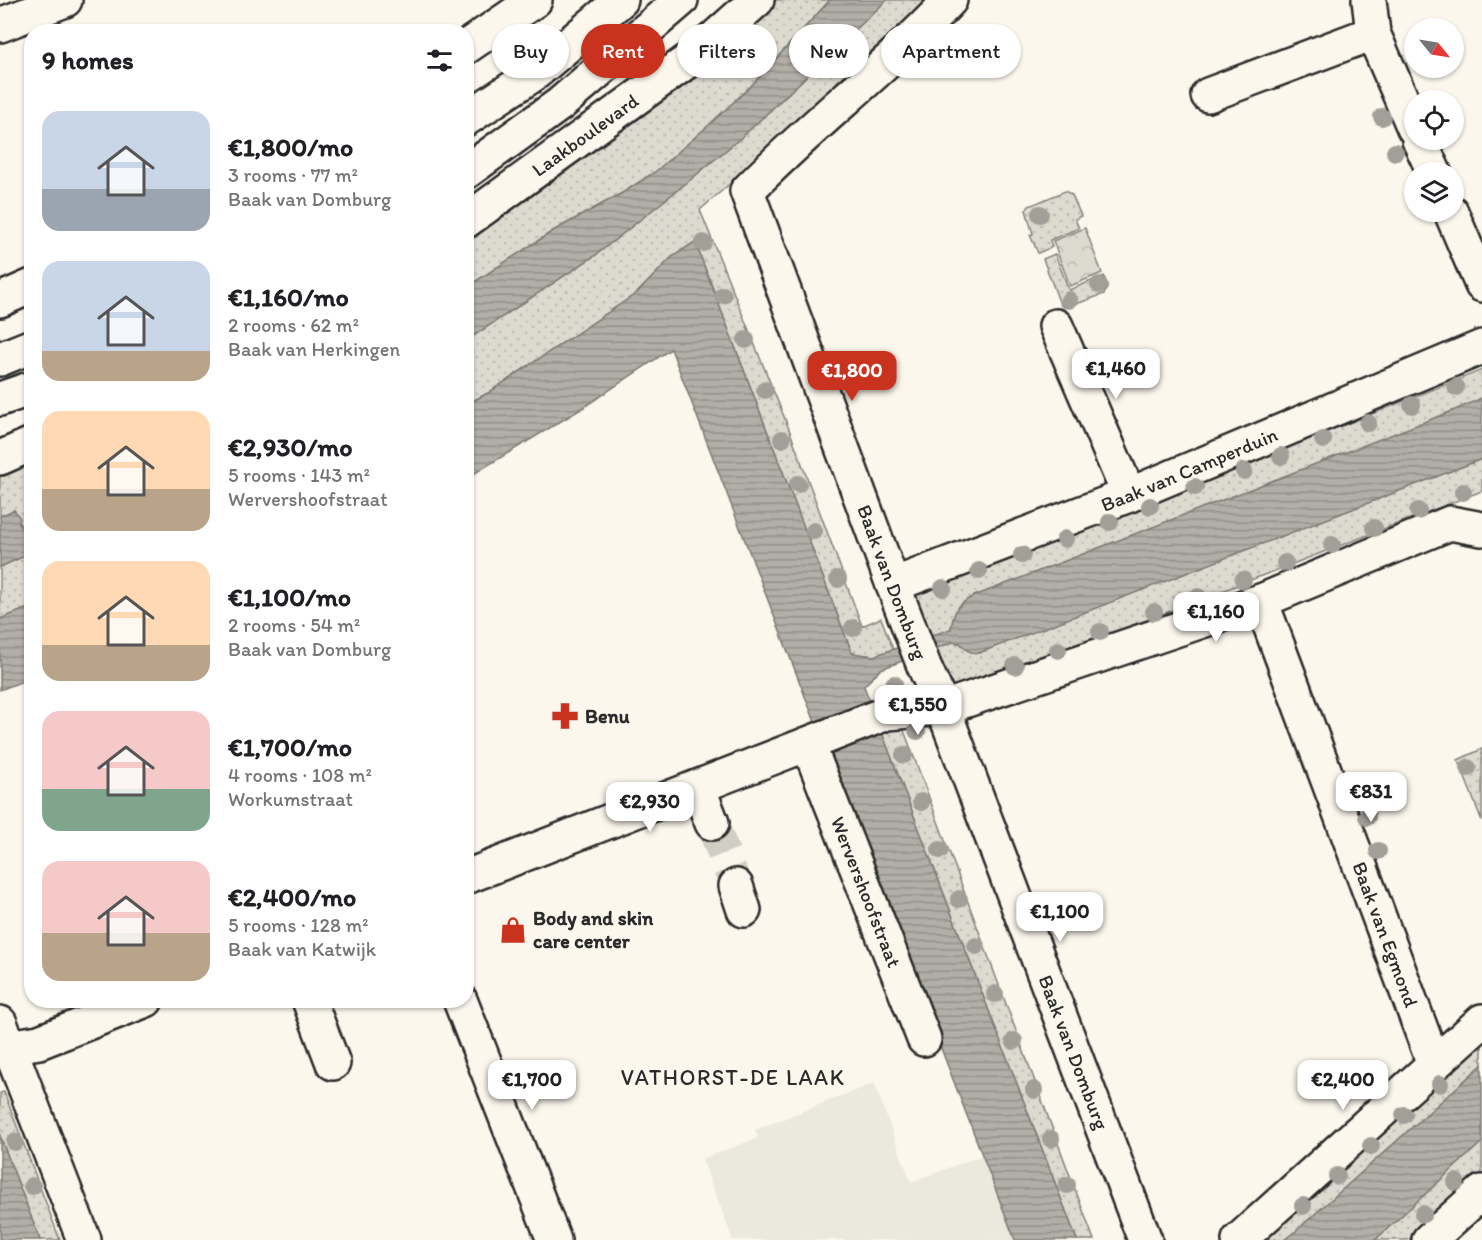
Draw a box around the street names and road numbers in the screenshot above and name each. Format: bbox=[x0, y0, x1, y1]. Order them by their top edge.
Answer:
street label: Laakboulevard bbox=[527, 88, 643, 181]
street label: Baak van Camperduin bbox=[1098, 422, 1281, 517]
street label: Baak van Domburg bbox=[852, 501, 933, 663]
street label: Wervershoofstraat bbox=[826, 813, 907, 971]
street label: Baak van Egmond bbox=[1347, 858, 1424, 1011]
street label: Baak van Domburg bbox=[1033, 972, 1114, 1134]

